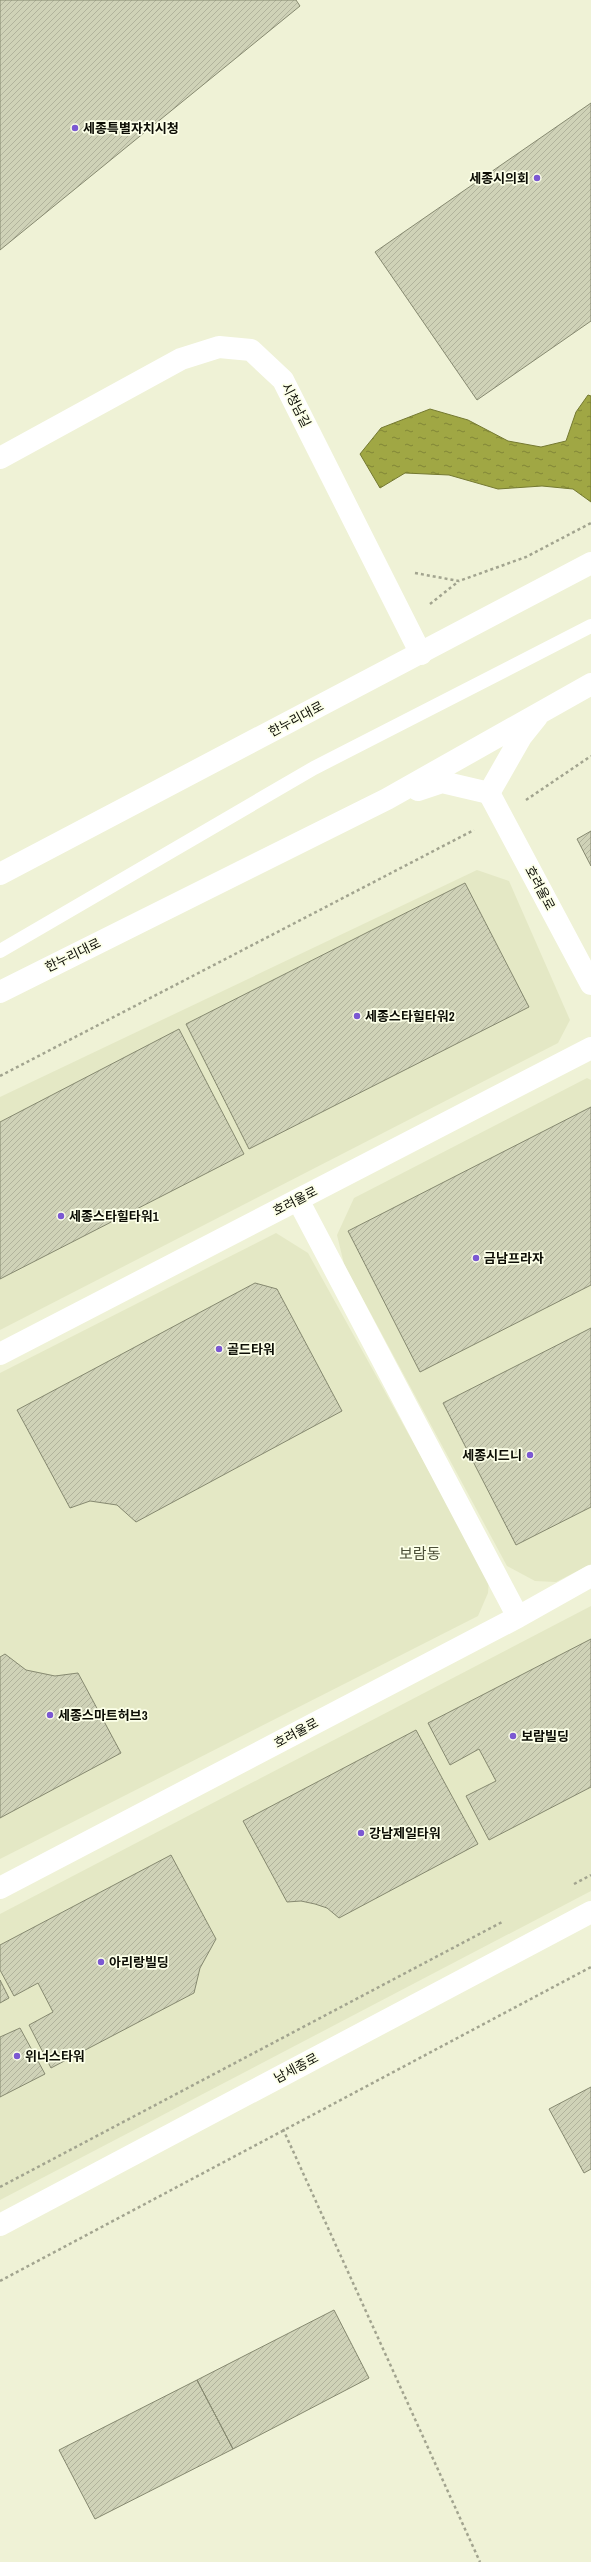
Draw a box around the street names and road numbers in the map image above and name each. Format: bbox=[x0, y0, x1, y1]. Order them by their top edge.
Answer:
street label: 시청남길 bbox=[278, 380, 314, 430]
street label: 한누리대로 bbox=[266, 697, 326, 741]
street label: 호려울로 bbox=[521, 863, 559, 913]
street label: 한누리대로 bbox=[42, 934, 104, 976]
street label: 호려울로 bbox=[270, 1183, 320, 1219]
street label: 호려울로 bbox=[271, 1714, 321, 1752]
street label: 남세종로 bbox=[271, 2049, 321, 2087]

